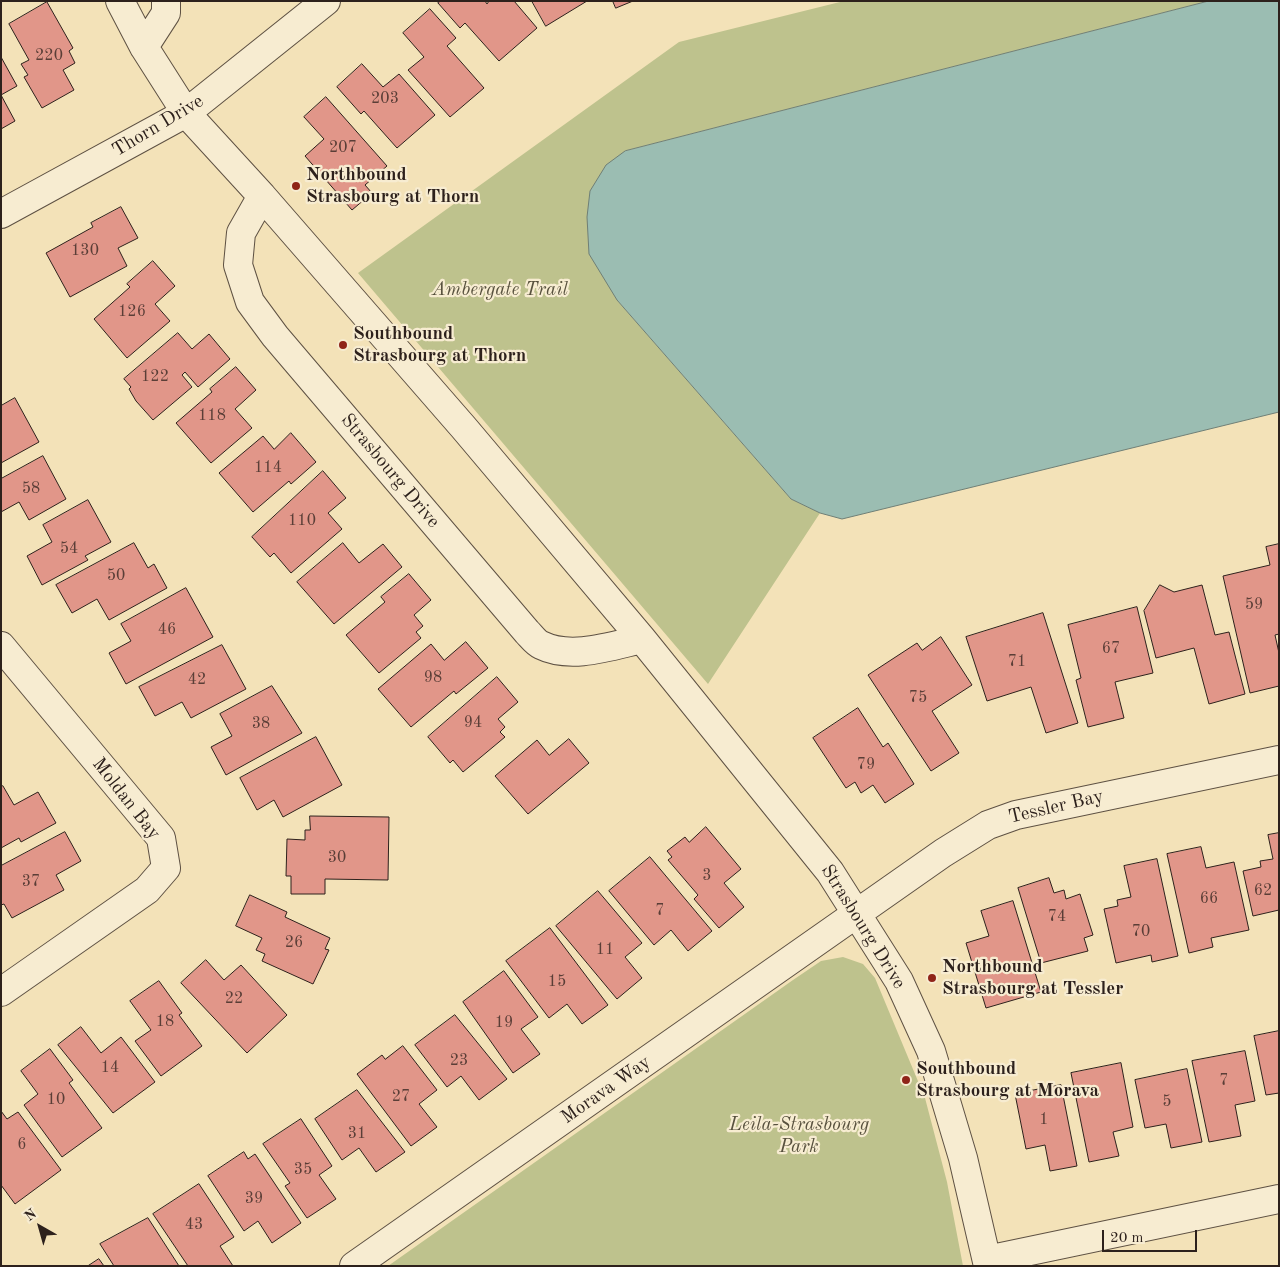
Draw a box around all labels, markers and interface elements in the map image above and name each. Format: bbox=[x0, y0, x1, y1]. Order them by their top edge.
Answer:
house number: 220 bbox=[35, 46, 63, 66]
house number: 203 bbox=[371, 89, 399, 109]
street label: Thorn Drive bbox=[108, 90, 208, 162]
house number: 207 bbox=[329, 138, 357, 158]
place label: Northbound Strasbourg at Thorn bbox=[306, 164, 479, 208]
marker: Northbound Strasbourg at Thorn bbox=[290, 180, 302, 192]
house number: 130 bbox=[71, 241, 99, 261]
park label: Ambergate Trail bbox=[432, 279, 568, 301]
house number: 126 bbox=[118, 302, 146, 322]
place label: Southbound Strasbourg at Thorn bbox=[353, 323, 526, 367]
marker: Southbound Strasbourg at Thorn bbox=[337, 339, 349, 351]
house number: 122 bbox=[141, 367, 169, 387]
house number: 118 bbox=[198, 406, 226, 426]
street label: Strasbourg Drive bbox=[336, 409, 444, 533]
house number: 114 bbox=[254, 458, 282, 478]
house number: 58 bbox=[22, 479, 40, 499]
house number: 110 bbox=[288, 511, 316, 531]
house number: 54 bbox=[60, 539, 78, 559]
house number: 50 bbox=[107, 566, 125, 586]
house number: 59 bbox=[1245, 595, 1263, 615]
house number: 46 bbox=[158, 620, 176, 640]
house number: 67 bbox=[1102, 639, 1120, 659]
house number: 71 bbox=[1008, 652, 1026, 672]
house number: 98 bbox=[424, 668, 442, 688]
house number: 42 bbox=[188, 670, 206, 690]
house number: 75 bbox=[909, 688, 927, 708]
house number: 94 bbox=[464, 713, 482, 733]
house number: 38 bbox=[252, 714, 270, 734]
street label: Moldan Bay bbox=[87, 754, 165, 844]
house number: 79 bbox=[857, 755, 875, 775]
street label: Tessler Bay bbox=[1006, 785, 1106, 829]
house number: 30 bbox=[328, 848, 346, 868]
street label: Strasbourg Drive bbox=[816, 861, 910, 993]
house number: 3 bbox=[702, 866, 712, 886]
house number: 37 bbox=[22, 872, 40, 892]
house number: 62 bbox=[1254, 881, 1272, 901]
house number: 66 bbox=[1200, 889, 1218, 909]
house number: 7 bbox=[655, 901, 665, 921]
house number: 74 bbox=[1048, 907, 1066, 927]
house number: 70 bbox=[1132, 922, 1150, 942]
house number: 26 bbox=[285, 933, 303, 953]
house number: 11 bbox=[596, 940, 614, 960]
place label: Northbound Strasbourg at Tessler bbox=[942, 956, 1124, 1000]
house number: 15 bbox=[548, 972, 566, 992]
marker: Northbound Strasbourg at Tessler bbox=[926, 972, 938, 984]
house number: 22 bbox=[225, 989, 243, 1009]
house number: 18 bbox=[156, 1012, 174, 1032]
house number: 19 bbox=[495, 1013, 513, 1033]
house number: 23 bbox=[450, 1051, 468, 1071]
street label: Morava Way bbox=[557, 1051, 655, 1129]
house number: 14 bbox=[101, 1058, 119, 1078]
place label: Southbound Strasbourg at Morava bbox=[916, 1058, 1099, 1102]
house number: 7 bbox=[1219, 1071, 1229, 1091]
marker: Southbound Strasbourg at Morava bbox=[900, 1074, 912, 1086]
house number: 27 bbox=[392, 1087, 410, 1107]
house number: 10 bbox=[47, 1090, 65, 1110]
house number: 5 bbox=[1162, 1092, 1172, 1112]
house number: 1 bbox=[1039, 1110, 1049, 1130]
park label: Leila-Strasbourg Park bbox=[729, 1114, 869, 1158]
house number: 31 bbox=[348, 1124, 366, 1144]
house number: 6 bbox=[17, 1135, 27, 1155]
house number: 35 bbox=[294, 1160, 312, 1180]
house number: 39 bbox=[245, 1189, 263, 1209]
north arrow bbox=[15, 1202, 65, 1252]
text: N bbox=[22, 1206, 39, 1224]
house number: 43 bbox=[185, 1215, 203, 1235]
scale bar bbox=[1105, 1220, 1200, 1252]
text: 20 m bbox=[1110, 1231, 1144, 1246]

